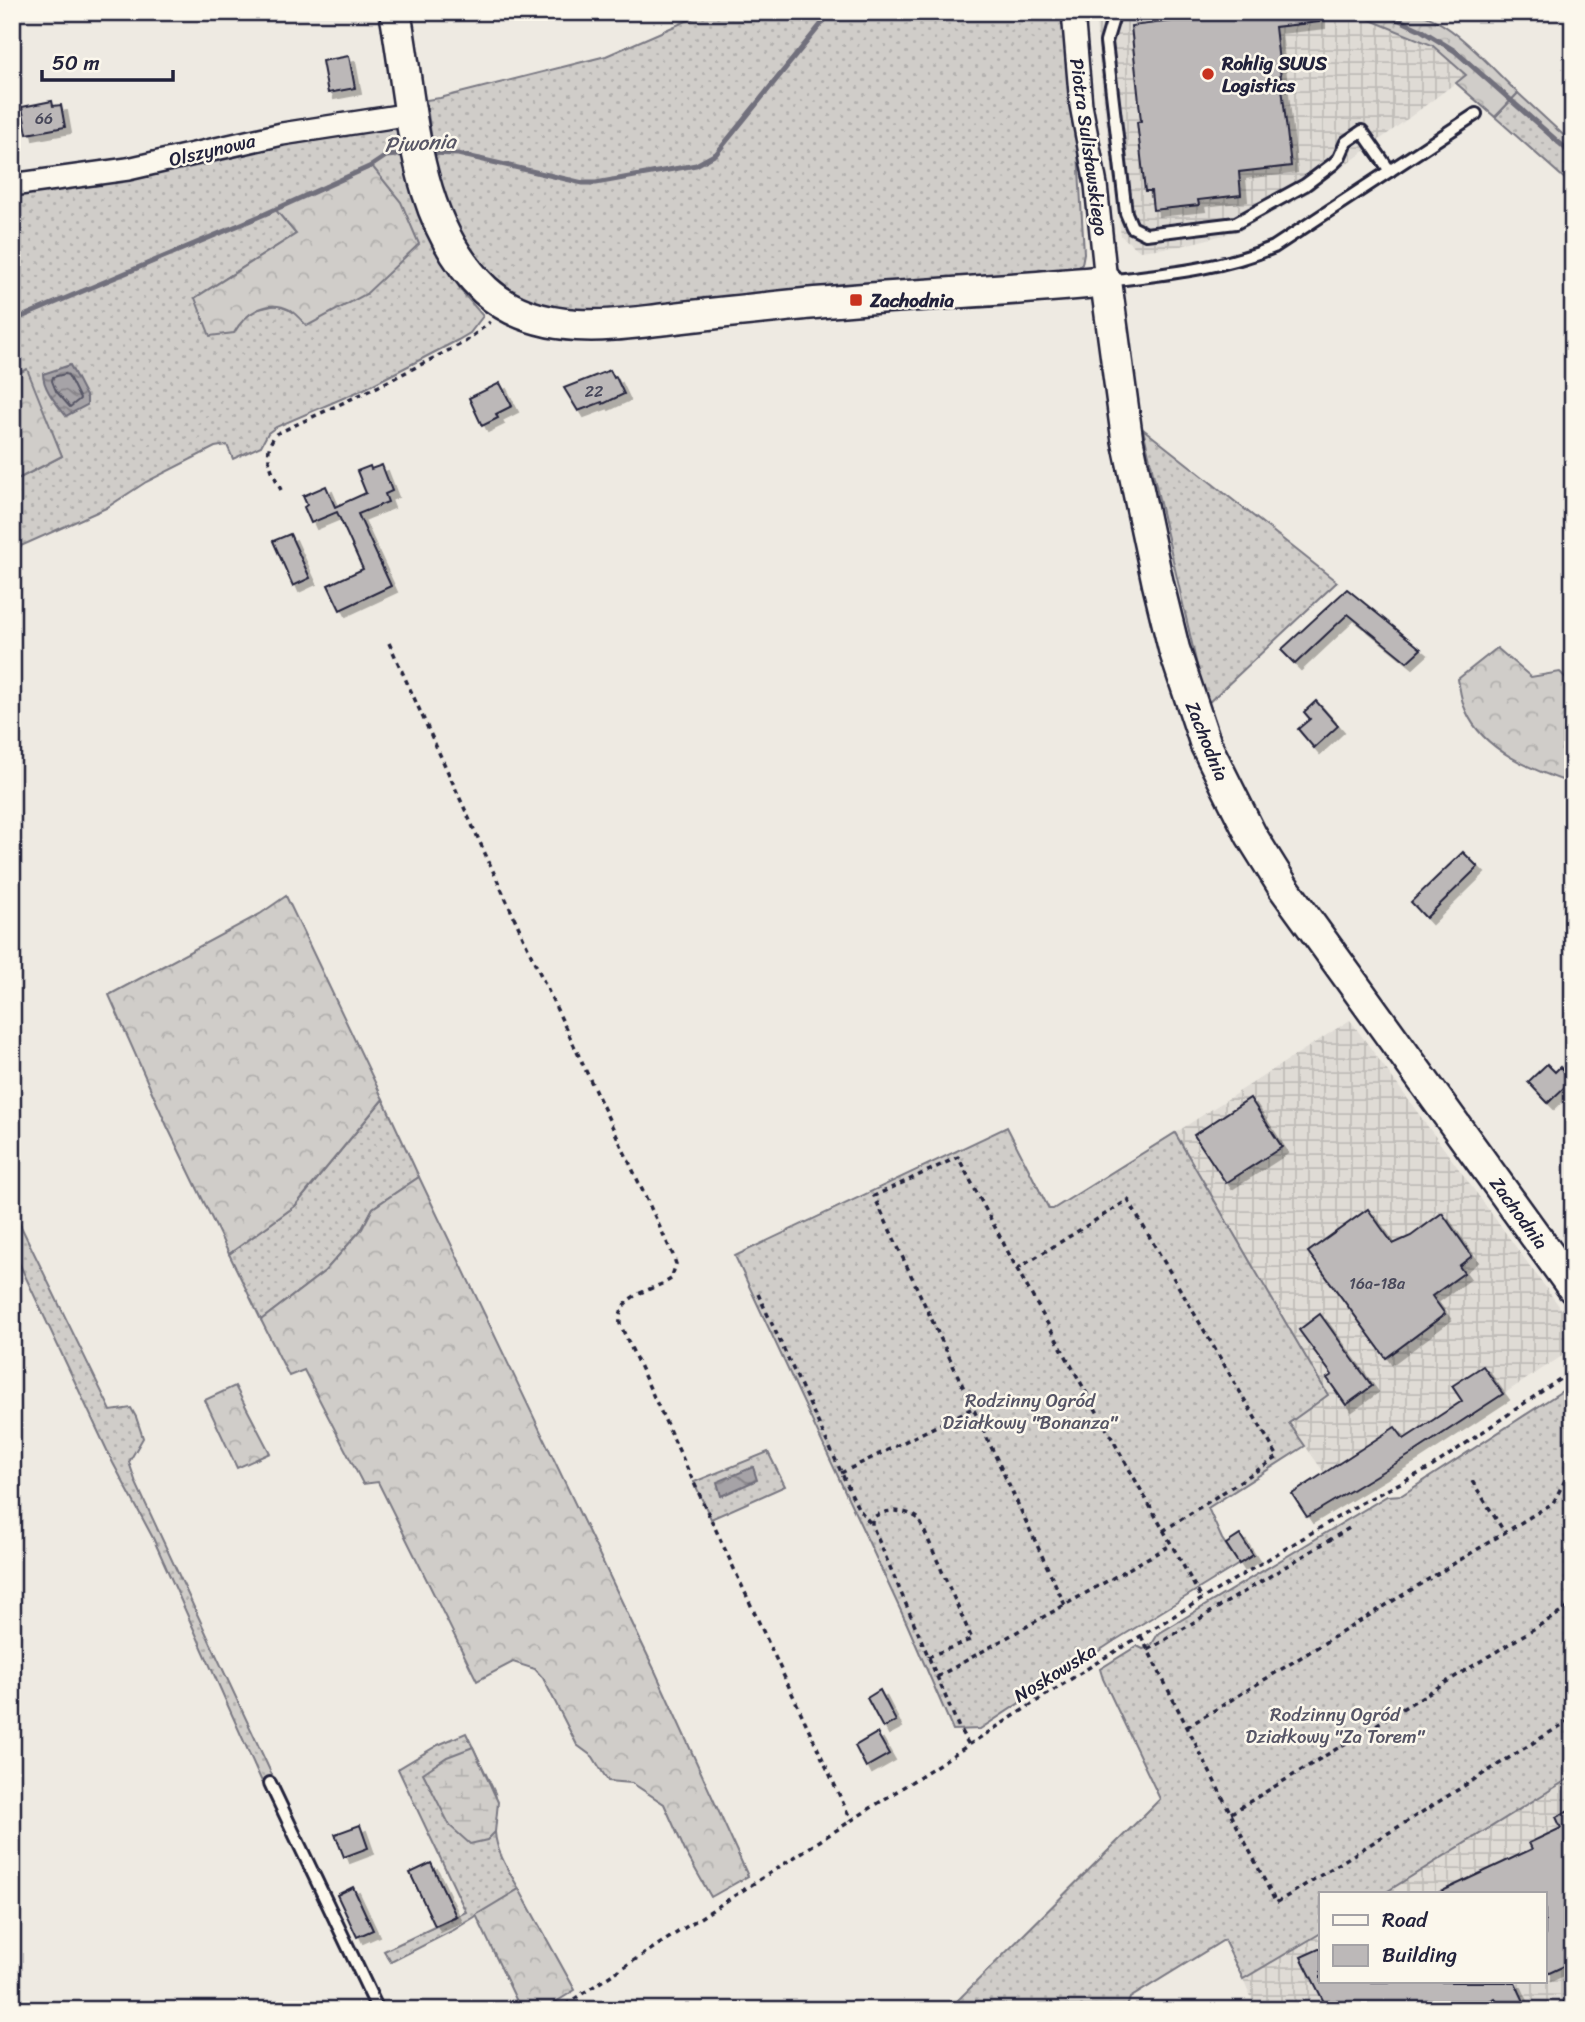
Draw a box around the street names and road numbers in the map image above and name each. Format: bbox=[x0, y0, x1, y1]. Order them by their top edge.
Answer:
street label: Piotra Sulisławskiego bbox=[1060, 56, 1118, 238]
street label: Olszynowa bbox=[165, 124, 259, 176]
street label: Zachodnia bbox=[1176, 696, 1238, 787]
street label: Zachodnia bbox=[1481, 1169, 1557, 1257]
street label: Noskowska bbox=[1007, 1634, 1103, 1712]

